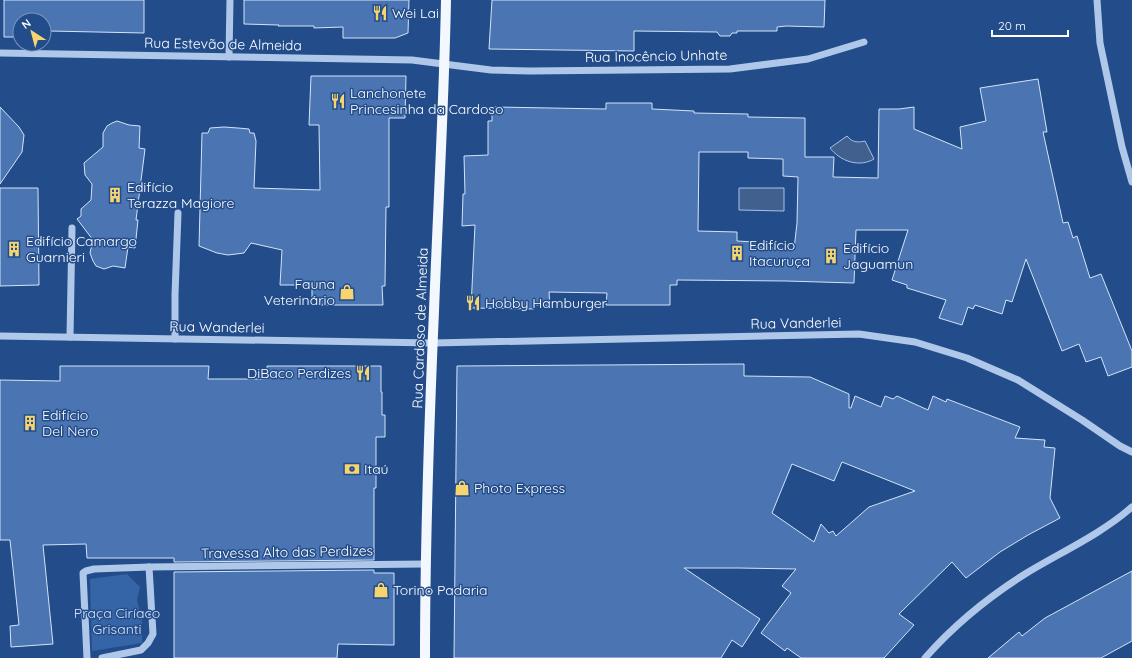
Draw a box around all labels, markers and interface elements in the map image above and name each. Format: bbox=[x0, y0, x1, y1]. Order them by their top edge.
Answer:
restaurant icon: Wei Lai bbox=[371, 4, 389, 22]
place label: Wei Lai bbox=[392, 4, 439, 22]
north arrow bbox=[12, 12, 52, 52]
scale bar bbox=[992, 12, 1068, 38]
text: N bbox=[19, 16, 34, 32]
text: 20 m bbox=[998, 18, 1026, 33]
street label: Rua Estevão de Almeida bbox=[144, 34, 302, 54]
street label: Rua Inocêncio Unhate bbox=[585, 46, 727, 66]
place label: Lanchonete Princesinha da Cardoso bbox=[350, 84, 503, 118]
restaurant icon: Lanchonete Princesinha da Cardoso bbox=[329, 92, 347, 110]
place label: Edifício Terazza Magiore bbox=[127, 178, 234, 212]
building icon: Edifício Terazza Magiore bbox=[106, 186, 124, 204]
place label: Edifício Camargo Guarnieri bbox=[26, 232, 137, 266]
place label: Edifício Itacuruça bbox=[749, 236, 810, 270]
place label: Edifício Jaguamun bbox=[843, 239, 913, 273]
building icon: Edifício Camargo Guarnieri bbox=[5, 240, 23, 258]
building icon: Edifício Itacuruça bbox=[728, 244, 746, 262]
street label: Rua Cardoso de Almeida bbox=[408, 247, 432, 409]
building icon: Edifício Jaguamun bbox=[822, 247, 840, 265]
place label: Fauna Veterinário bbox=[264, 275, 335, 309]
shop icon: Fauna Veterinário bbox=[338, 283, 356, 301]
restaurant icon: Hobby Hamburger bbox=[464, 294, 482, 312]
place label: Hobby Hamburger bbox=[485, 294, 608, 312]
street label: Rua Vanderlei bbox=[750, 313, 842, 333]
street label: Rua Wanderlei bbox=[169, 317, 265, 337]
place label: DiBaco Perdizes bbox=[247, 364, 351, 382]
restaurant icon: DiBaco Perdizes bbox=[354, 364, 372, 382]
place label: Edifício Del Nero bbox=[42, 406, 99, 440]
building icon: Edifício Del Nero bbox=[21, 414, 39, 432]
bank icon: Itaú bbox=[343, 460, 361, 478]
place label: Itaú bbox=[364, 460, 389, 478]
shop icon: Photo Express bbox=[453, 479, 471, 497]
place label: Photo Express bbox=[474, 479, 565, 497]
street label: Travessa Alto das Perdizes bbox=[201, 541, 373, 563]
shop icon: Torino Padaria bbox=[372, 581, 390, 599]
place label: Torino Padaria bbox=[393, 581, 488, 599]
park label: Praça Ciríaco Grisanti bbox=[74, 604, 160, 638]

